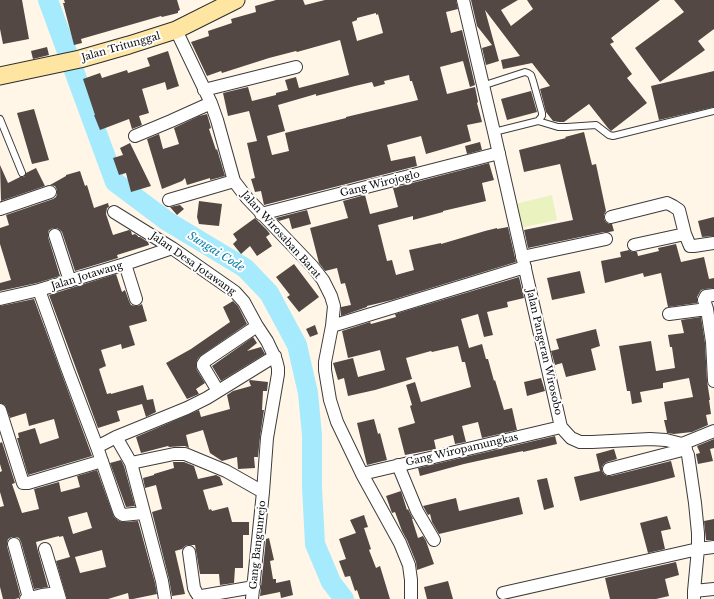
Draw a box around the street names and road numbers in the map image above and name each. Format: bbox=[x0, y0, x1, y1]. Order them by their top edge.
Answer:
street label: Jalan Tritunggal bbox=[80, 30, 162, 64]
street label: Gang Wirojoglo bbox=[339, 168, 421, 200]
street label: Jalan Wirosaban Barat bbox=[239, 189, 323, 281]
street label: Jalan Desa Jotawang bbox=[148, 230, 238, 298]
street label: Jalan Jotawang bbox=[50, 259, 124, 293]
street label: Jalan Pangeran Wirosobo bbox=[524, 288, 564, 416]
street label: Gang Wiropamungkas bbox=[405, 431, 519, 469]
street label: Gang Bangunrejo bbox=[247, 500, 269, 590]

